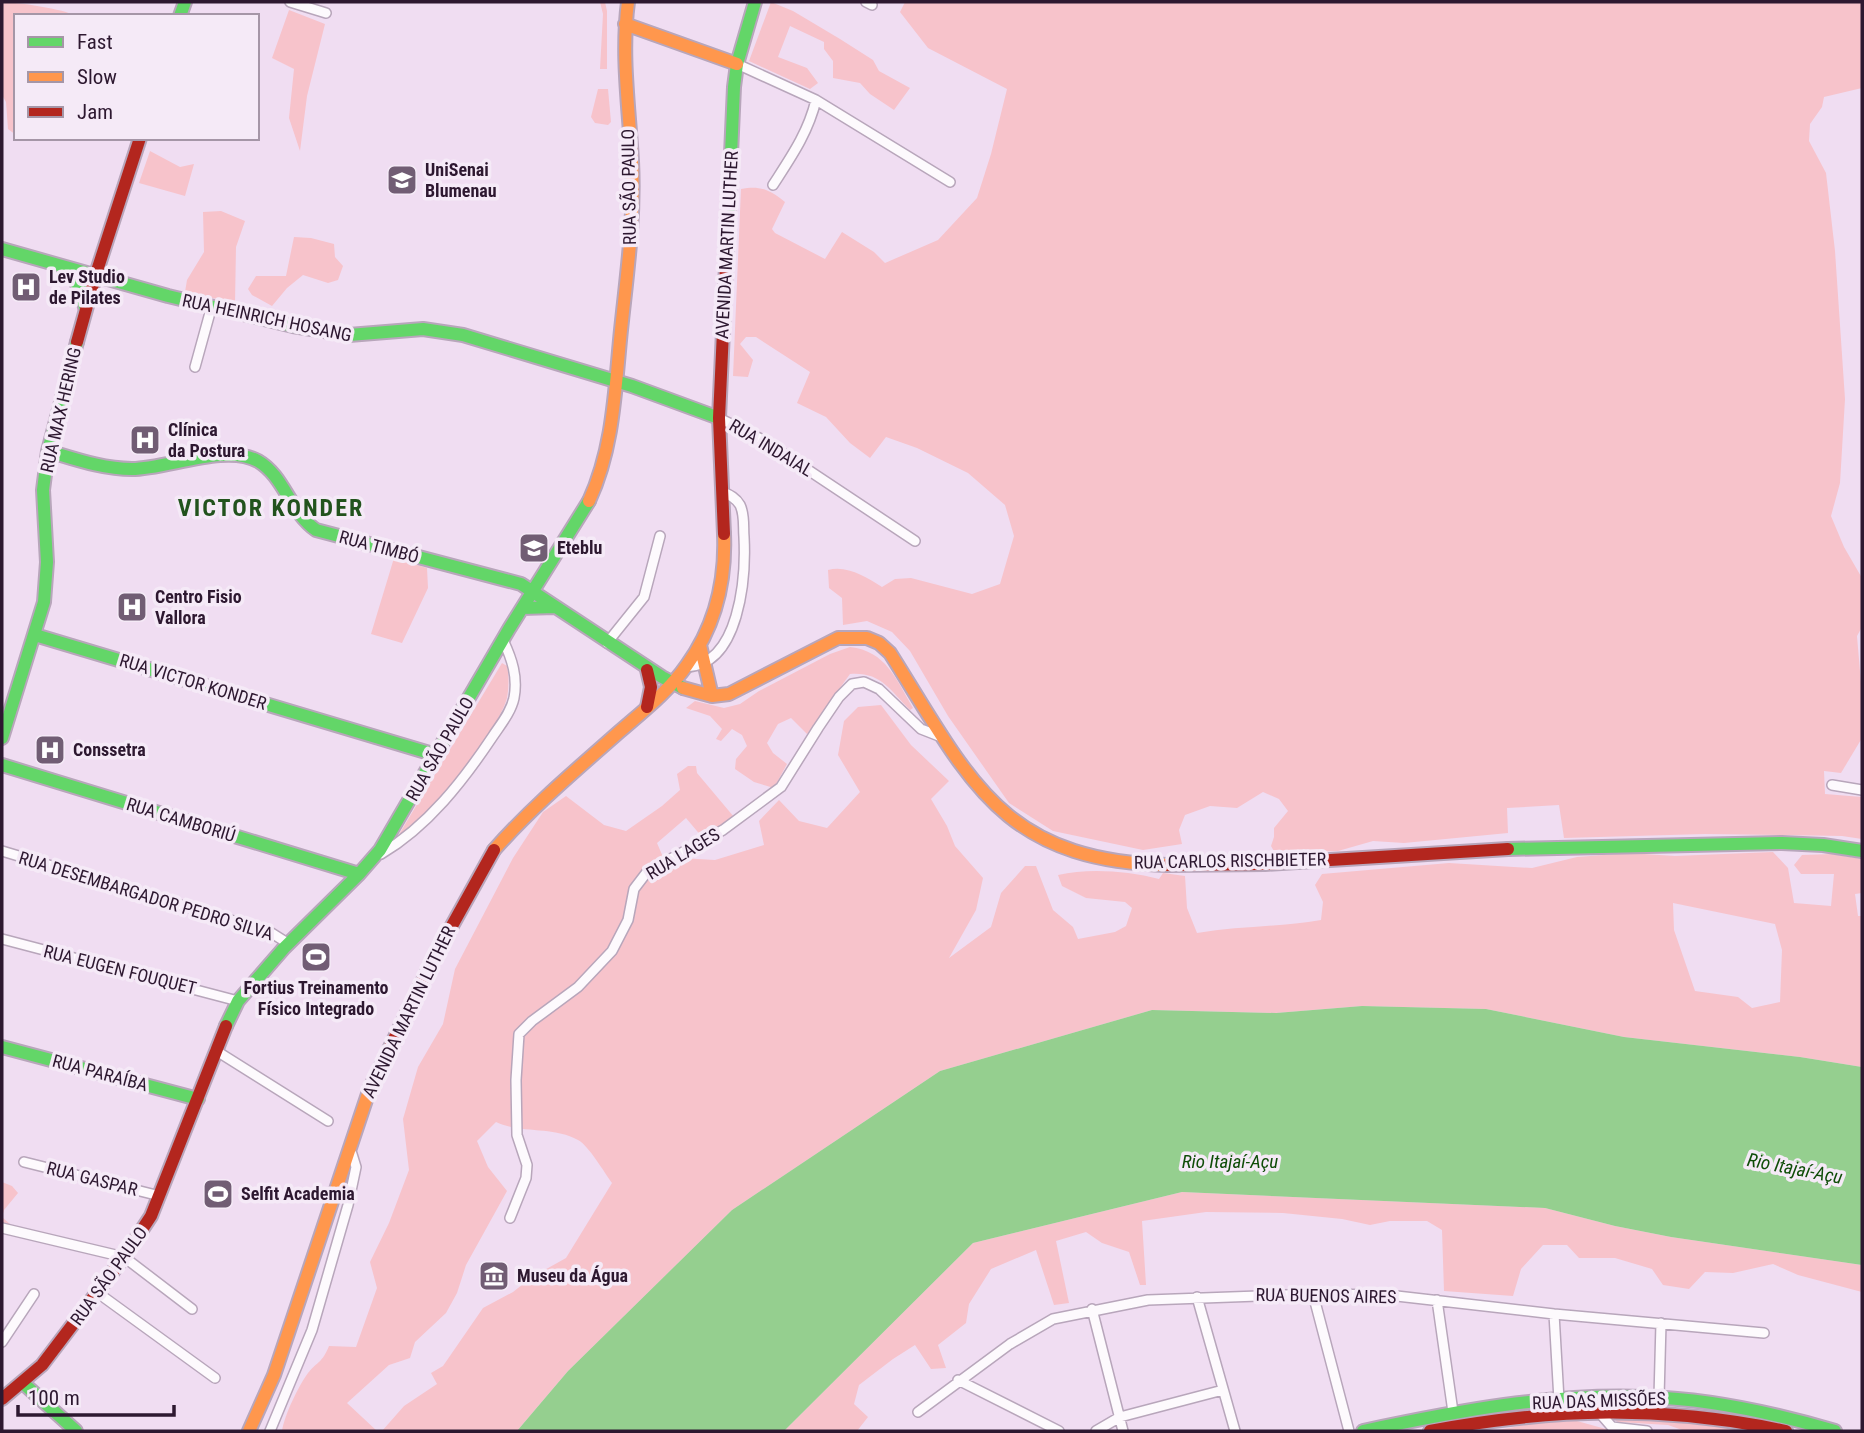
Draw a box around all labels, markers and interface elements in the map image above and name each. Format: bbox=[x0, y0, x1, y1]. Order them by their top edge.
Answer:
legend bbox=[14, 14, 259, 140]
text: Fast bbox=[77, 30, 113, 54]
text: Slow bbox=[77, 65, 117, 89]
text: Jam bbox=[77, 100, 113, 124]
street label: RUA SÃO PAULO bbox=[617, 129, 640, 245]
street label: AVENIDA MARTIN LUTHER bbox=[711, 150, 742, 340]
place label: UniSenai Blumenau bbox=[425, 159, 497, 201]
school or university icon: UniSenai Blumenau bbox=[385, 163, 419, 197]
place label: Lev Studio de Pilates bbox=[49, 266, 125, 308]
hospital icon: Lev Studio de Pilates bbox=[9, 270, 43, 304]
street label: RUA HEINRICH HOSANG bbox=[180, 289, 354, 346]
street label: RUA MAX HERING bbox=[36, 345, 85, 475]
street label: RUA INDAIAL bbox=[726, 414, 817, 481]
place label: Clínica da Postura bbox=[168, 419, 245, 461]
hospital icon: Clínica da Postura bbox=[128, 423, 162, 457]
district label: VICTOR KONDER bbox=[178, 494, 364, 522]
street label: RUA TIMBÓ bbox=[337, 526, 421, 567]
school or university icon: Eteblu bbox=[517, 531, 551, 565]
place label: Eteblu bbox=[557, 537, 602, 558]
place label: Centro Fisio Vallora bbox=[155, 586, 242, 628]
hospital icon: Centro Fisio Vallora bbox=[115, 590, 149, 624]
street label: RUA VICTOR KONDER bbox=[117, 649, 270, 714]
street label: RUA SÃO PAULO bbox=[401, 693, 478, 804]
hospital icon: Conssetra bbox=[33, 733, 67, 767]
place label: Conssetra bbox=[73, 739, 146, 760]
street label: RUA CAMBORIÚ bbox=[124, 793, 238, 846]
street label: RUA LAGES bbox=[642, 823, 723, 884]
street label: RUA DESEMBARGADOR PEDRO SILVA bbox=[16, 847, 277, 944]
street label: RUA CARLOS RISCHBIETER bbox=[1134, 848, 1327, 873]
street label: AVENIDA MARTIN LUTHER bbox=[358, 922, 459, 1101]
street label: RUA EUGEN FOUQUET bbox=[41, 940, 199, 999]
sports icon: Fortius Treinamento Físico Integrado bbox=[299, 940, 333, 974]
place label: Fortius Treinamento Físico Integrado bbox=[244, 977, 389, 1019]
street label: RUA PARAÍBA bbox=[50, 1050, 151, 1095]
water label: Rio Itajaí-Açu bbox=[1745, 1148, 1845, 1189]
water label: Rio Itajaí-Açu bbox=[1182, 1150, 1278, 1173]
street label: RUA GASPAR bbox=[44, 1157, 140, 1200]
sports icon: Selfit Academia bbox=[201, 1177, 235, 1211]
place label: Selfit Academia bbox=[241, 1183, 355, 1204]
street label: RUA SÃO PAULO bbox=[66, 1222, 151, 1329]
museum icon: Museu da Água bbox=[477, 1259, 511, 1293]
place label: Museu da Água bbox=[517, 1265, 628, 1286]
street label: RUA BUENOS AIRES bbox=[1255, 1284, 1397, 1307]
scale bar bbox=[18, 1374, 173, 1418]
text: 100 m bbox=[28, 1386, 80, 1410]
street label: RUA DAS MISSÕES bbox=[1532, 1387, 1666, 1413]

